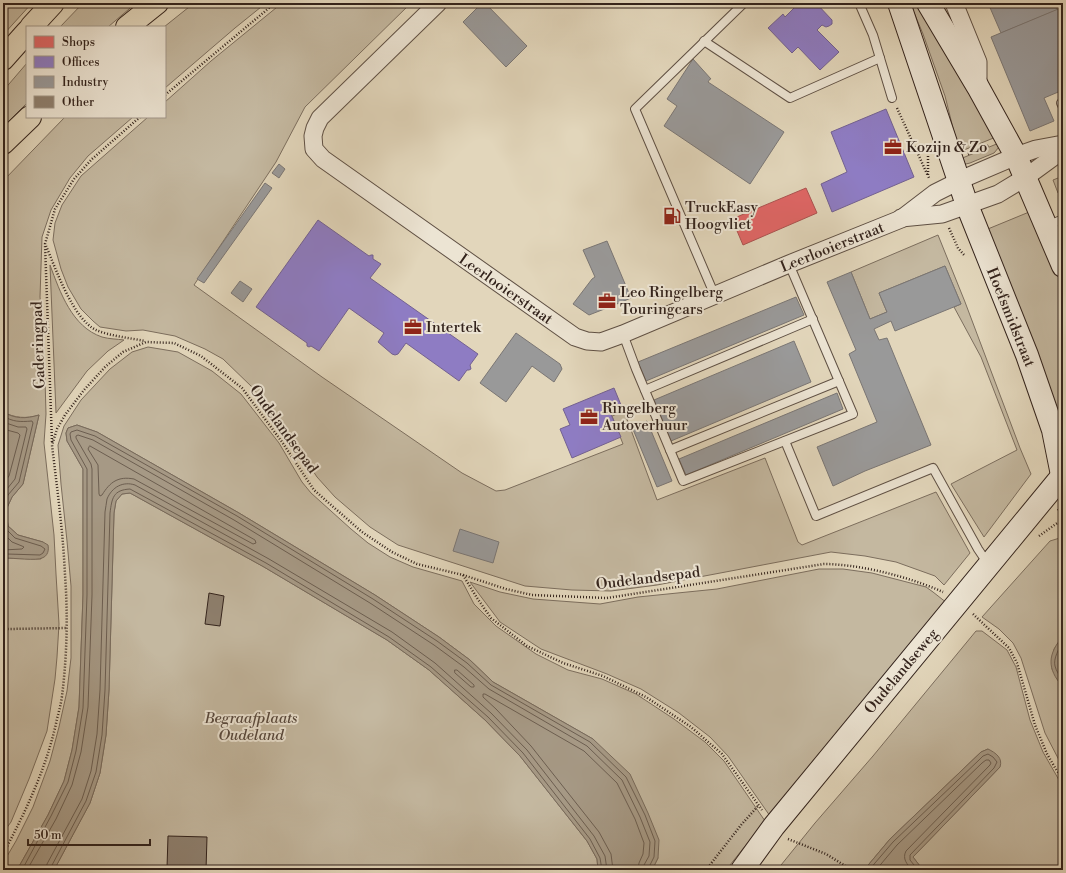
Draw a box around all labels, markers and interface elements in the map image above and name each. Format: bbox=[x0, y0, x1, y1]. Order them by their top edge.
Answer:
legend bbox=[26, 26, 166, 118]
text: Shops bbox=[62, 35, 95, 50]
text: Offices bbox=[62, 55, 100, 70]
text: Industry bbox=[62, 75, 109, 90]
text: Other bbox=[62, 95, 94, 110]
office icon: Kozijn & Zo bbox=[883, 137, 903, 157]
place label: Kozijn & Zo bbox=[906, 138, 987, 157]
place label: TruckEasy Hoogvliet bbox=[685, 198, 759, 234]
fuel station icon: TruckEasy Hoogvliet bbox=[662, 206, 682, 226]
street label: Leerlooierstraat bbox=[777, 218, 888, 277]
street label: Leerlooierstraat bbox=[455, 250, 557, 329]
street label: Hoefsmidstraat bbox=[982, 265, 1039, 370]
place label: Leo Ringelberg Touringcars bbox=[620, 283, 723, 319]
office icon: Leo Ringelberg Touringcars bbox=[597, 291, 617, 311]
street label: Gaderingpad bbox=[27, 300, 50, 389]
office icon: Intertek bbox=[403, 317, 423, 337]
place label: Intertek bbox=[426, 318, 482, 337]
street label: Oudelandsepad bbox=[245, 381, 322, 478]
place label: Ringelberg Autoverhuur bbox=[601, 399, 688, 435]
office icon: Ringelberg Autoverhuur bbox=[579, 407, 599, 427]
street label: Oudelandsepad bbox=[595, 563, 702, 594]
street label: Oudelandseweg bbox=[860, 625, 943, 718]
park label: Begraafplaats Oudeland bbox=[203, 709, 298, 745]
scale bar bbox=[28, 821, 150, 847]
text: 50 m bbox=[34, 828, 62, 843]

